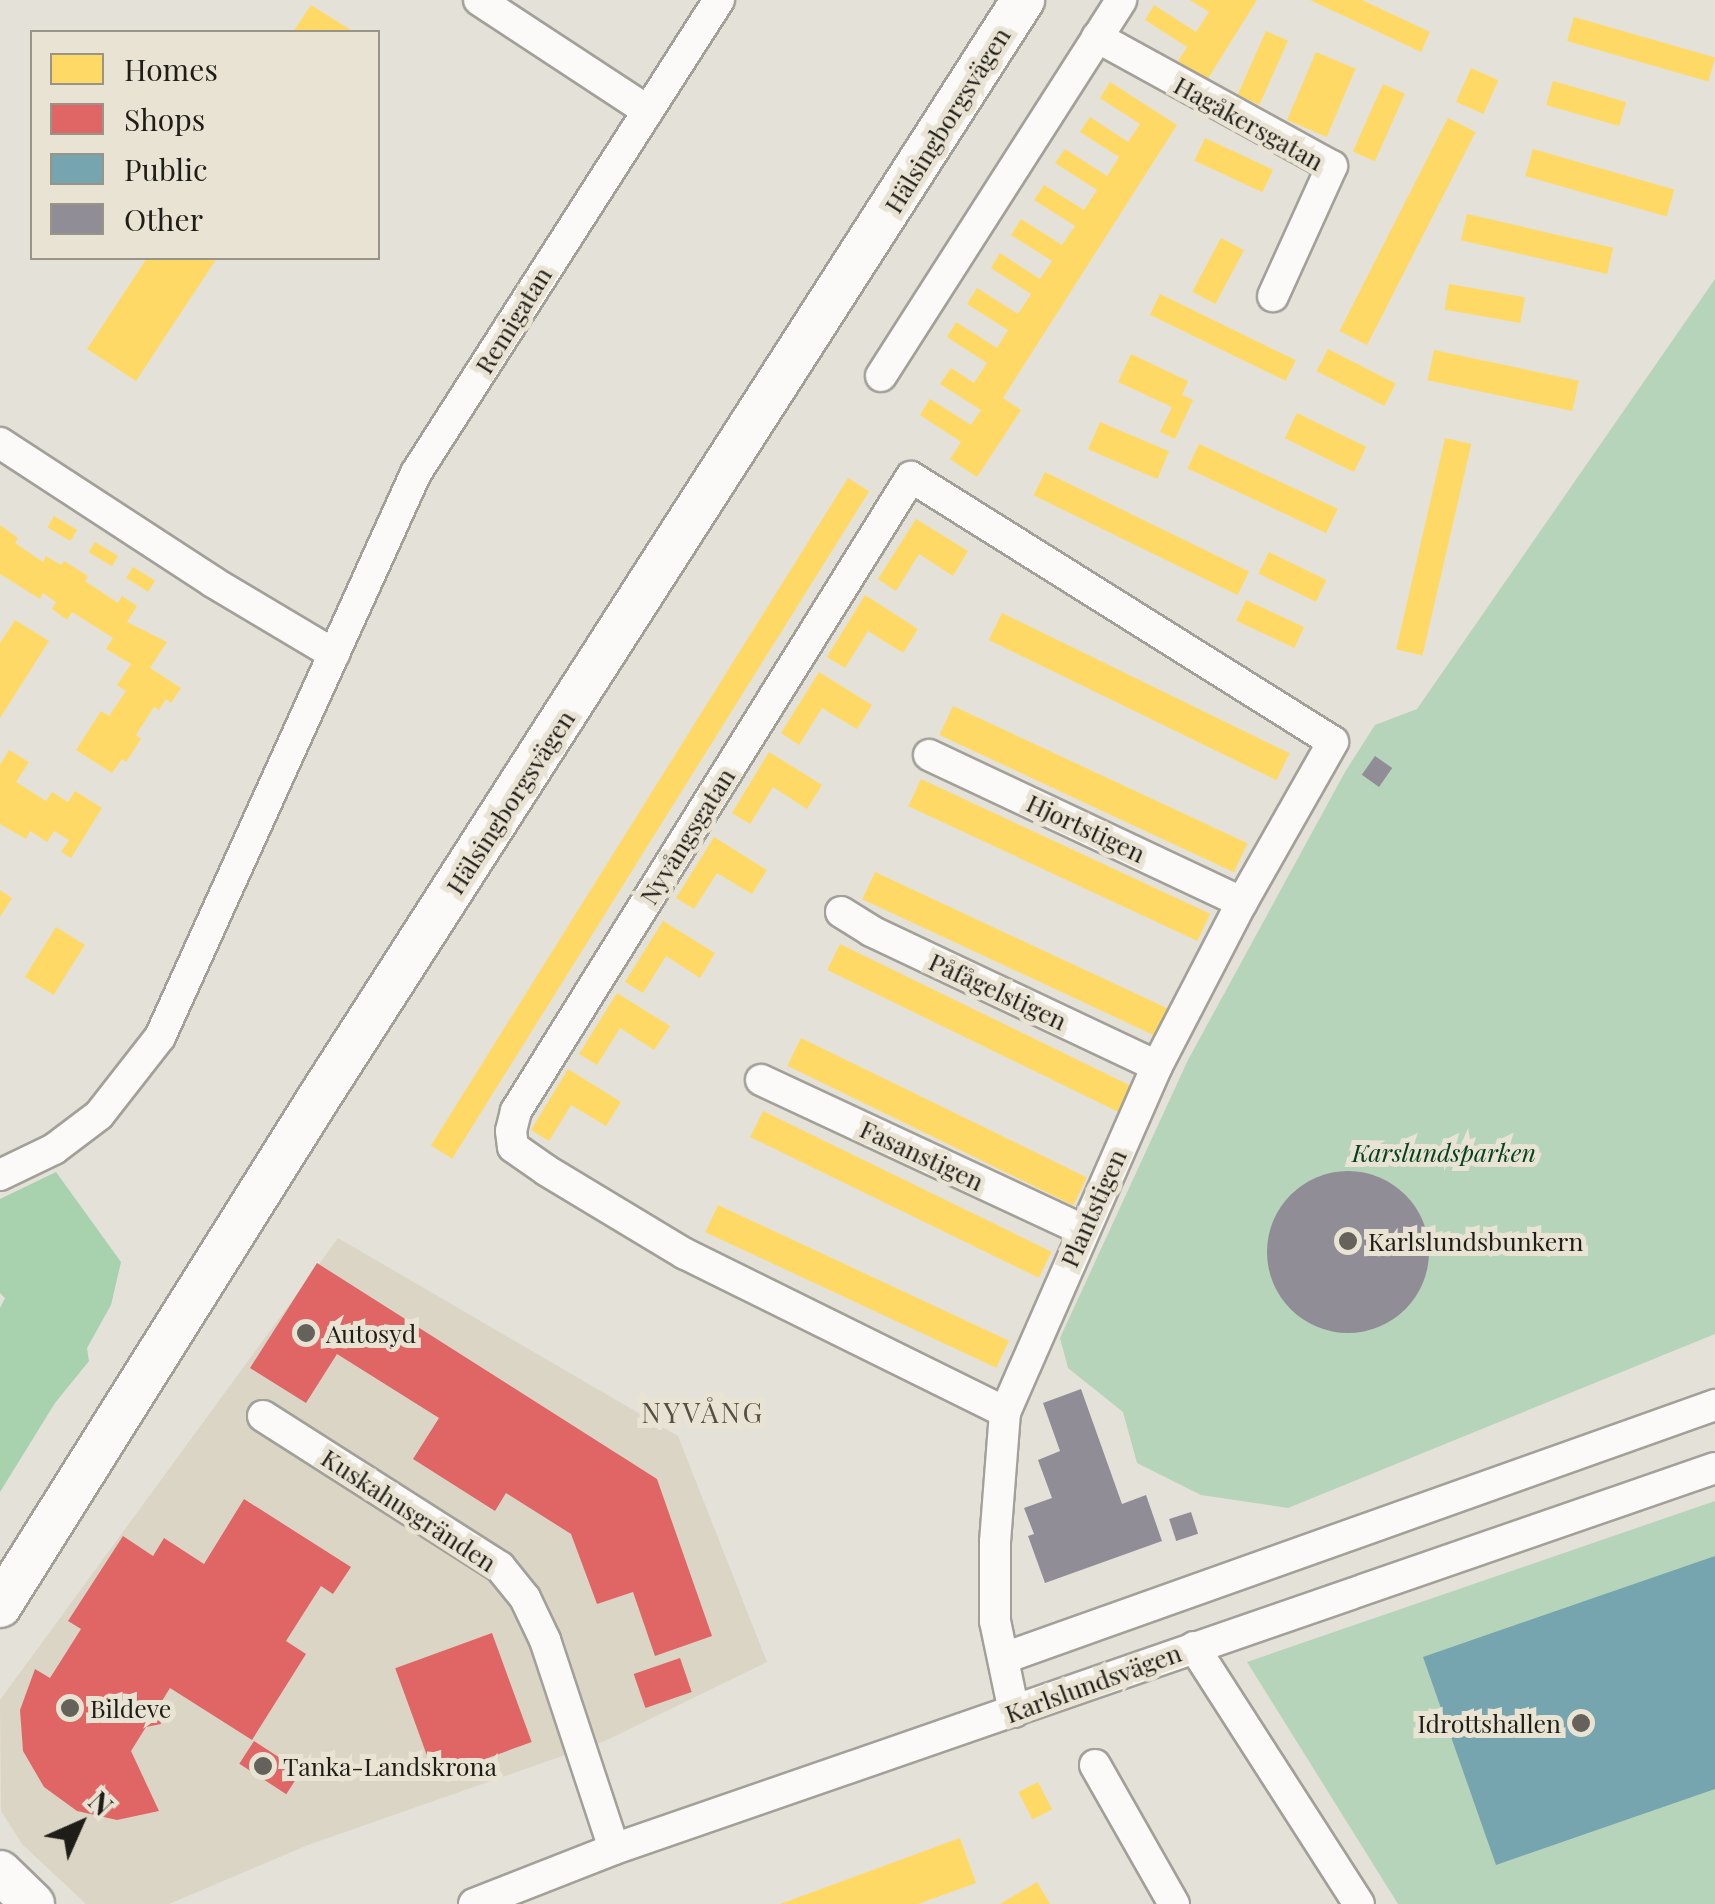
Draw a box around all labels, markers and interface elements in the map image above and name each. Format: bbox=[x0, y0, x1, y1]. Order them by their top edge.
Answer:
street label: Hälsingborgsvägen bbox=[878, 22, 1016, 218]
legend bbox=[30, 30, 380, 260]
text: Homes bbox=[124, 49, 218, 89]
street label: Hagåkersgatan bbox=[1169, 70, 1329, 176]
text: Shops bbox=[124, 99, 205, 139]
text: Public bbox=[124, 149, 208, 189]
text: Other bbox=[124, 199, 203, 239]
street label: Remigatan bbox=[468, 261, 558, 379]
street label: Hälsingborgsvägen bbox=[439, 705, 581, 899]
street label: Nyvångsgatan bbox=[633, 762, 741, 910]
street label: Hjortstigen bbox=[1022, 788, 1150, 868]
street label: Påfågelstigen bbox=[924, 946, 1072, 1036]
street label: Fasanstigen bbox=[856, 1113, 988, 1197]
park label: Karslundsparken bbox=[1352, 1137, 1536, 1167]
street label: Plantstigen bbox=[1054, 1145, 1132, 1271]
place label: Karlslundsbunkern bbox=[1368, 1226, 1583, 1256]
marker: Karlslundsbunkern bbox=[1337, 1230, 1359, 1252]
place label: Autosyd bbox=[326, 1318, 416, 1348]
marker: Autosyd bbox=[295, 1322, 317, 1344]
district label: NYVÅNG bbox=[641, 1395, 765, 1429]
street label: Kuskahusgränden bbox=[316, 1442, 502, 1578]
street label: Karlslundsvägen bbox=[1001, 1637, 1185, 1729]
place label: Bildeve bbox=[90, 1693, 171, 1723]
marker: Bildeve bbox=[59, 1697, 81, 1719]
place label: Idrottshallen bbox=[1417, 1708, 1561, 1738]
marker: Idrottshallen bbox=[1570, 1712, 1592, 1734]
place label: Tanka-Landskrona bbox=[283, 1751, 497, 1781]
marker: Tanka-Landskrona bbox=[252, 1755, 274, 1777]
north arrow bbox=[30, 1774, 130, 1874]
text: N bbox=[81, 1782, 122, 1823]

